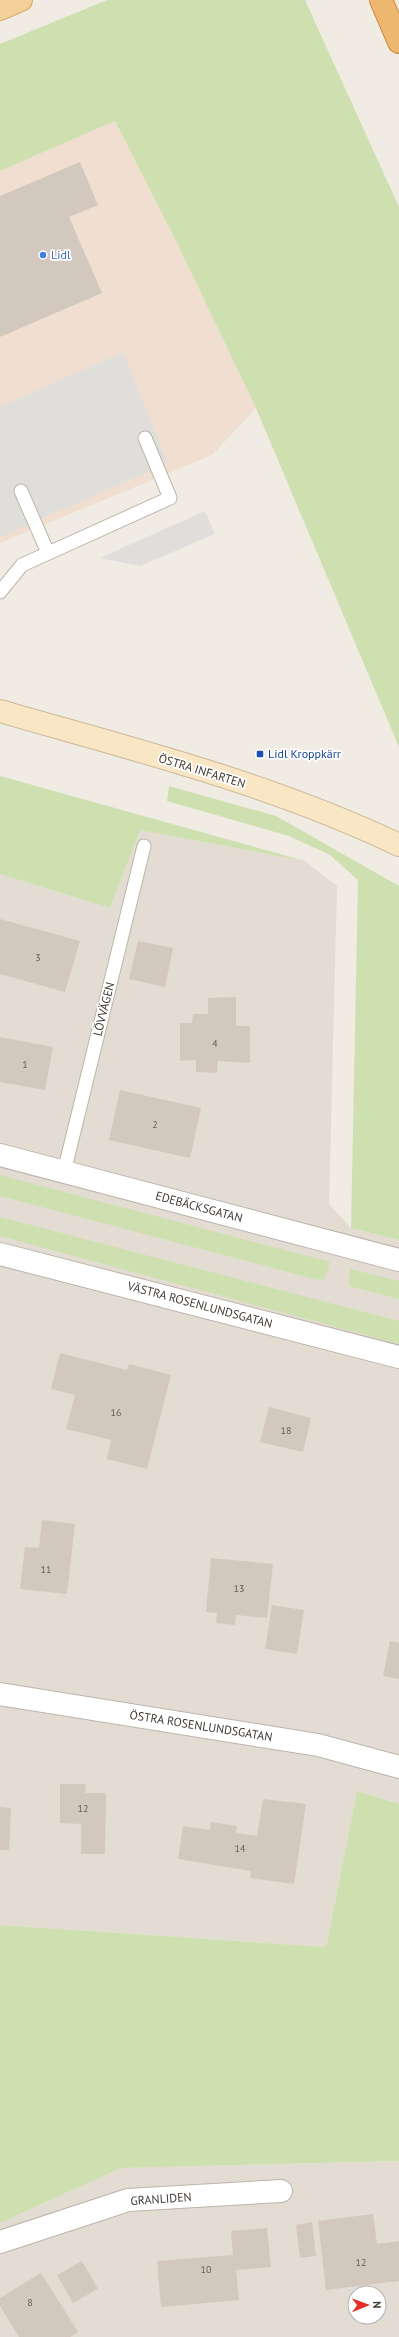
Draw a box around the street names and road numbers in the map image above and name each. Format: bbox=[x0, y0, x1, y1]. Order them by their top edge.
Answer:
street label: ÖSTRA INFARTEN bbox=[157, 750, 247, 791]
street label: LÖVVÄGEN bbox=[90, 980, 117, 1037]
street label: EDEBÄCKSGATAN bbox=[154, 1188, 244, 1225]
street label: VÄSTRA ROSENLUNDSGATAN bbox=[125, 1278, 274, 1331]
street label: ÖSTRA ROSENLUNDSGATAN bbox=[129, 1707, 274, 1744]
street label: GRANLIDEN bbox=[130, 2189, 192, 2208]

